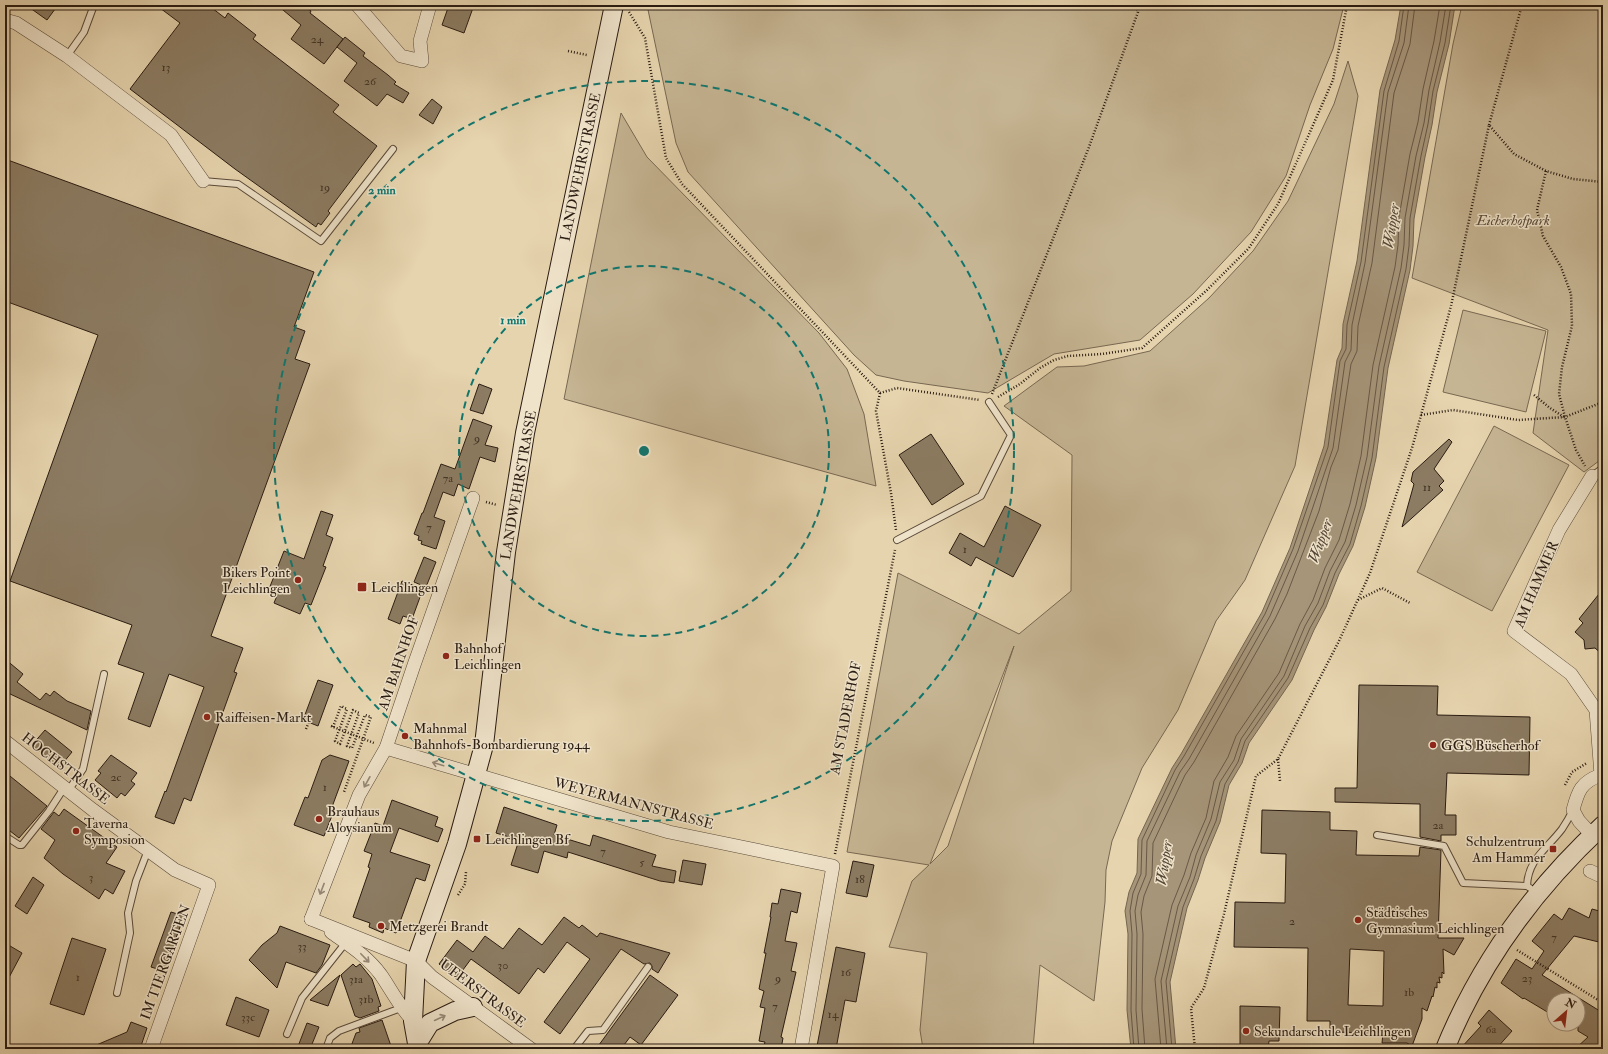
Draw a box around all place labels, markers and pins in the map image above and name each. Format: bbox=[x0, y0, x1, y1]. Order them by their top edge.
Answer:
centre of rings bbox=[637, 444, 651, 458]
place label: Bikers Point Leichlingen bbox=[222, 564, 290, 597]
marker: Bikers Point Leichlingen bbox=[293, 575, 303, 585]
place label: Leichlingen bbox=[371, 579, 438, 596]
marker: Leichlingen bbox=[356, 581, 368, 593]
place label: Bahnhof Leichlingen bbox=[454, 640, 521, 673]
marker: Bahnhof Leichlingen bbox=[441, 651, 451, 661]
place label: Raiffeisen-Markt bbox=[215, 709, 312, 726]
marker: Raiffeisen-Markt bbox=[202, 712, 212, 722]
place label: Mahnmal Bahnhofs-Bombardierung 1944 bbox=[413, 720, 591, 753]
marker: Mahnmal Bahnhofs-Bombardierung 1944 bbox=[400, 731, 410, 741]
place label: GGS Büscherhof bbox=[1441, 737, 1542, 754]
marker: GGS Büscherhof bbox=[1428, 740, 1438, 750]
place label: Brauhaus Aloysianum bbox=[326, 803, 392, 837]
marker: Brauhaus Aloysianum bbox=[314, 814, 324, 824]
place label: Taverna Symposion bbox=[84, 815, 145, 849]
marker: Taverna Symposion bbox=[71, 826, 81, 836]
place label: Leichlingen Bf bbox=[485, 831, 571, 848]
place label: Schulzentrum Am Hammer bbox=[1466, 833, 1546, 866]
marker: Leichlingen Bf bbox=[472, 834, 482, 844]
marker: Schulzentrum Am Hammer bbox=[1548, 844, 1558, 854]
place label: Städtisches Gymnasium Leichlingen bbox=[1366, 904, 1504, 938]
marker: Städtisches Gymnasium Leichlingen bbox=[1353, 915, 1363, 925]
place label: Metzgerei Brandt bbox=[389, 918, 489, 935]
marker: Metzgerei Brandt bbox=[376, 921, 386, 931]
place label: Sekundarschule Leichlingen bbox=[1254, 1023, 1411, 1040]
marker: Sekundarschule Leichlingen bbox=[1241, 1026, 1251, 1036]

